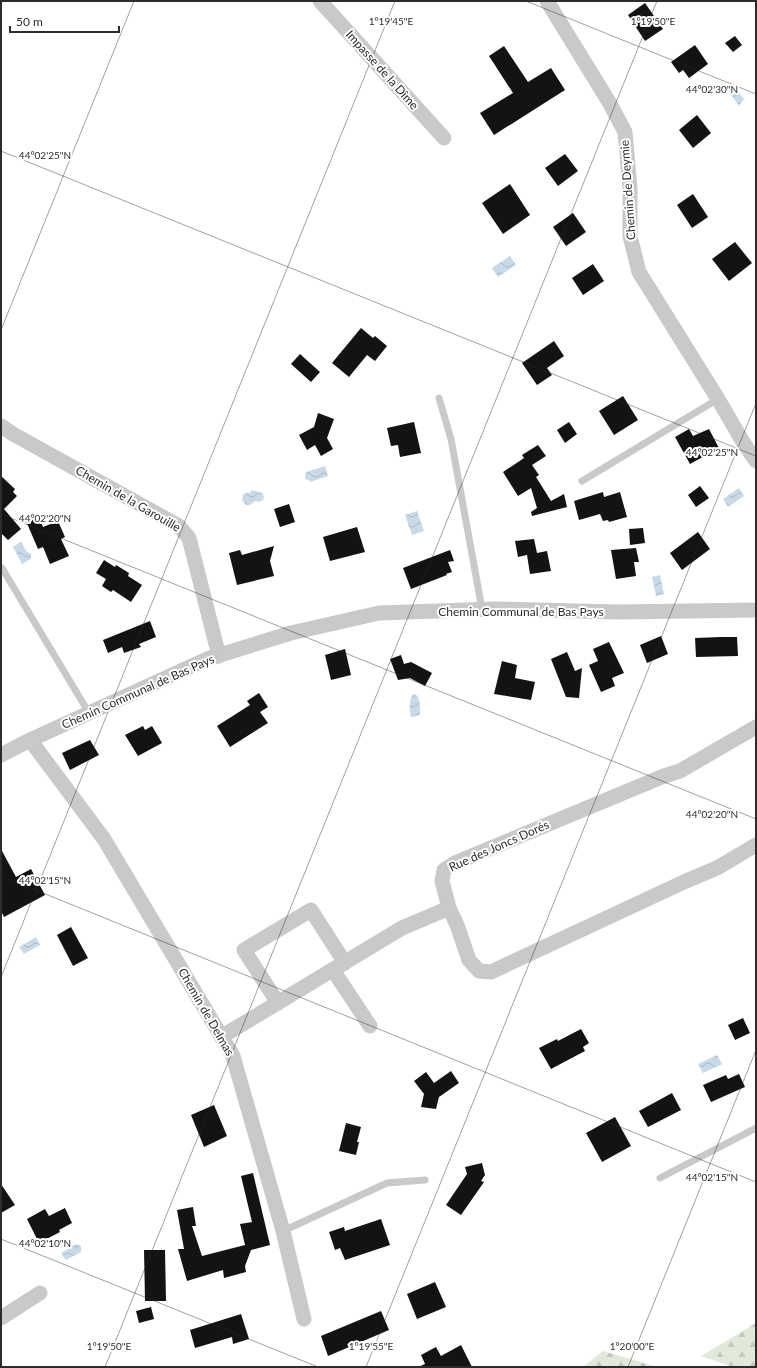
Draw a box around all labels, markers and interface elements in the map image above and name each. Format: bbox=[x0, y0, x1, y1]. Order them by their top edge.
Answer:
scale bar bbox=[10, 8, 119, 34]
text: 50 m bbox=[16, 14, 43, 29]
text: 1°19'45"E bbox=[369, 15, 414, 27]
text: 1°19'50"E bbox=[631, 15, 676, 27]
street label: Impasse de la Dîme bbox=[343, 27, 422, 112]
text: 44°02'30"N bbox=[686, 83, 738, 95]
street label: Chemin de Deymie bbox=[617, 140, 638, 241]
text: 44°02'25"N bbox=[19, 149, 71, 161]
text: 44°02'25"N bbox=[686, 446, 738, 458]
street label: Chemin de la Garouille bbox=[73, 462, 183, 535]
text: 44°02'20"N bbox=[19, 512, 71, 524]
street label: Chemin Communal de Bas Pays bbox=[438, 604, 604, 619]
street label: Chemin Communal de Bas Pays bbox=[59, 651, 216, 732]
text: 44°02'20"N bbox=[686, 808, 738, 820]
street label: Rue des Joncs Dorés bbox=[446, 817, 551, 874]
text: 44°02'15"N bbox=[19, 874, 71, 886]
street label: Chemin de Delmas bbox=[175, 965, 238, 1058]
text: 44°02'15"N bbox=[686, 1171, 738, 1183]
text: 44°02'10"N bbox=[19, 1237, 71, 1249]
text: 1°19'50"E bbox=[87, 1340, 132, 1352]
text: 1°19'55"E bbox=[349, 1340, 394, 1352]
text: 1°20'00"E bbox=[610, 1340, 655, 1352]

